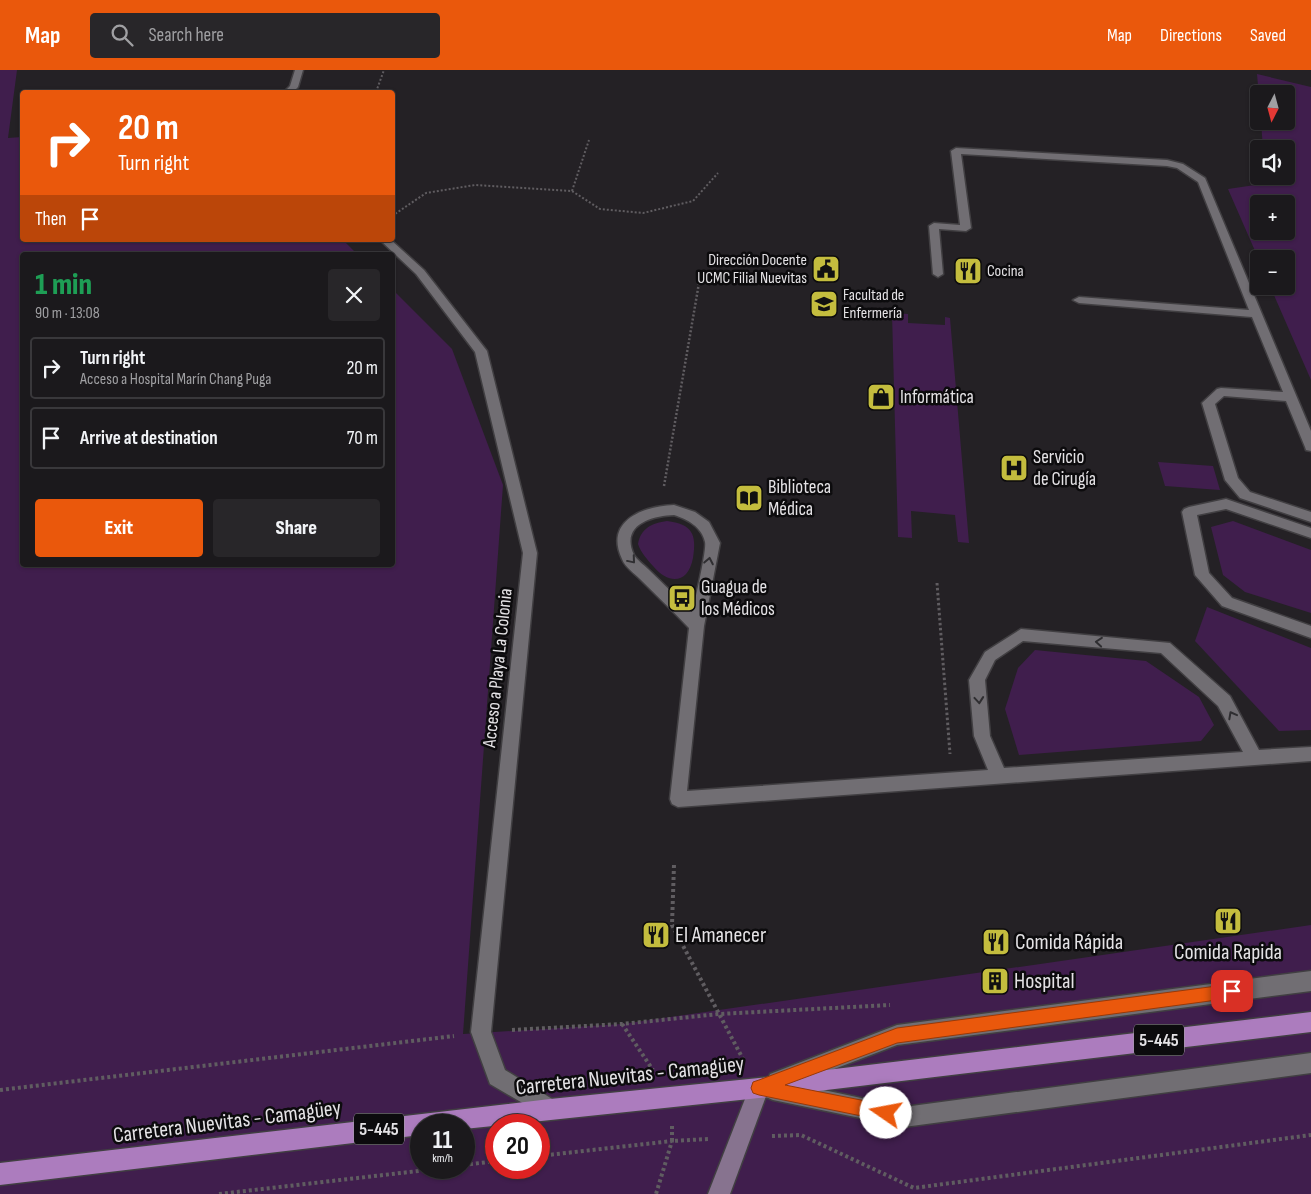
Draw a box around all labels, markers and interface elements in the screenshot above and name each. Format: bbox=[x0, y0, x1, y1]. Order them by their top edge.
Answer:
search box bbox=[90, 13, 440, 58]
text: Map bbox=[25, 21, 60, 50]
icon: search bbox=[108, 21, 136, 49]
text: Search here bbox=[148, 24, 224, 47]
text: Map bbox=[1107, 25, 1132, 46]
text: Directions bbox=[1160, 25, 1222, 46]
text: Saved bbox=[1250, 25, 1286, 46]
north arrow bbox=[1250, 85, 1295, 130]
map controls bbox=[1250, 85, 1295, 295]
text: 20 m bbox=[118, 107, 179, 150]
icon: right bbox=[35, 110, 100, 175]
button: sound bbox=[1250, 140, 1295, 185]
text: Turn right bbox=[118, 150, 189, 177]
button: + bbox=[1250, 195, 1295, 240]
icon: arrive bbox=[76, 205, 104, 233]
text: Then bbox=[35, 208, 66, 231]
button: − bbox=[1250, 250, 1295, 295]
place label: Dirección Docente UCMC Filial Nuevitas bbox=[697, 251, 807, 288]
public building icon: Dirección Docente UCMC Filial Nuevitas bbox=[811, 254, 841, 284]
restaurant icon: Cocina bbox=[953, 256, 983, 286]
place label: Cocina bbox=[987, 262, 1024, 281]
text: 1 min bbox=[35, 267, 92, 303]
button: close bbox=[328, 269, 380, 321]
place label: Facultad de Enfermería bbox=[843, 286, 904, 323]
school or university icon: Facultad de Enfermería bbox=[809, 289, 839, 319]
text: 90 m · 13:08 bbox=[35, 304, 100, 323]
text: Turn right bbox=[80, 347, 145, 370]
icon: right bbox=[37, 354, 65, 382]
text: 20 m bbox=[346, 357, 378, 380]
text: Acceso a Hospital Marín Chang Puga bbox=[80, 370, 271, 389]
shop icon: Informática bbox=[866, 382, 896, 412]
place label: Informática bbox=[900, 386, 974, 409]
icon: arrive bbox=[37, 424, 65, 452]
text: Arrive at destination bbox=[80, 427, 218, 450]
text: 70 m bbox=[347, 427, 378, 450]
place label: Servicio de Cirugía bbox=[1033, 446, 1096, 491]
hospital icon: Servicio de Cirugía bbox=[999, 453, 1029, 483]
place label: Biblioteca Médica bbox=[768, 476, 831, 521]
library icon: Biblioteca Médica bbox=[734, 483, 764, 513]
button: Exit bbox=[35, 499, 203, 557]
button: Share bbox=[213, 499, 380, 557]
one-way arrow bbox=[626, 555, 635, 564]
one-way arrow bbox=[704, 556, 714, 565]
place label: Guagua de los Médicos bbox=[701, 576, 775, 621]
bus stop icon: Guagua de los Médicos bbox=[667, 583, 697, 613]
street label: Acceso a Playa La Colonia bbox=[478, 587, 518, 750]
one-way arrow bbox=[1094, 636, 1102, 647]
one-way arrow bbox=[973, 696, 984, 704]
one-way arrow bbox=[1228, 711, 1238, 720]
restaurant icon: Comida Rapida bbox=[1213, 906, 1243, 936]
restaurant icon: El Amanecer bbox=[641, 920, 671, 950]
place label: El Amanecer bbox=[675, 922, 766, 949]
restaurant icon: Comida Rápida bbox=[981, 927, 1011, 957]
place label: Comida Rápida bbox=[1015, 929, 1123, 956]
place label: Comida Rapida bbox=[1174, 939, 1282, 966]
building icon: Hospital bbox=[980, 966, 1010, 996]
place label: Hospital bbox=[1014, 968, 1075, 995]
pin bbox=[1211, 970, 1253, 1012]
icon: arrive bbox=[1218, 977, 1246, 1005]
road number: 5-445 bbox=[1134, 1024, 1184, 1056]
street label: Carretera Nuevitas - Camagüey bbox=[515, 1051, 746, 1101]
position arrow bbox=[859, 1086, 911, 1138]
street label: Carretera Nuevitas - Camagüey bbox=[111, 1095, 343, 1149]
road number: 5-445 bbox=[354, 1114, 404, 1144]
speed limit sign: 20 bbox=[485, 1114, 550, 1179]
text: 11 bbox=[433, 1125, 452, 1156]
text: km/h bbox=[432, 1151, 453, 1166]

